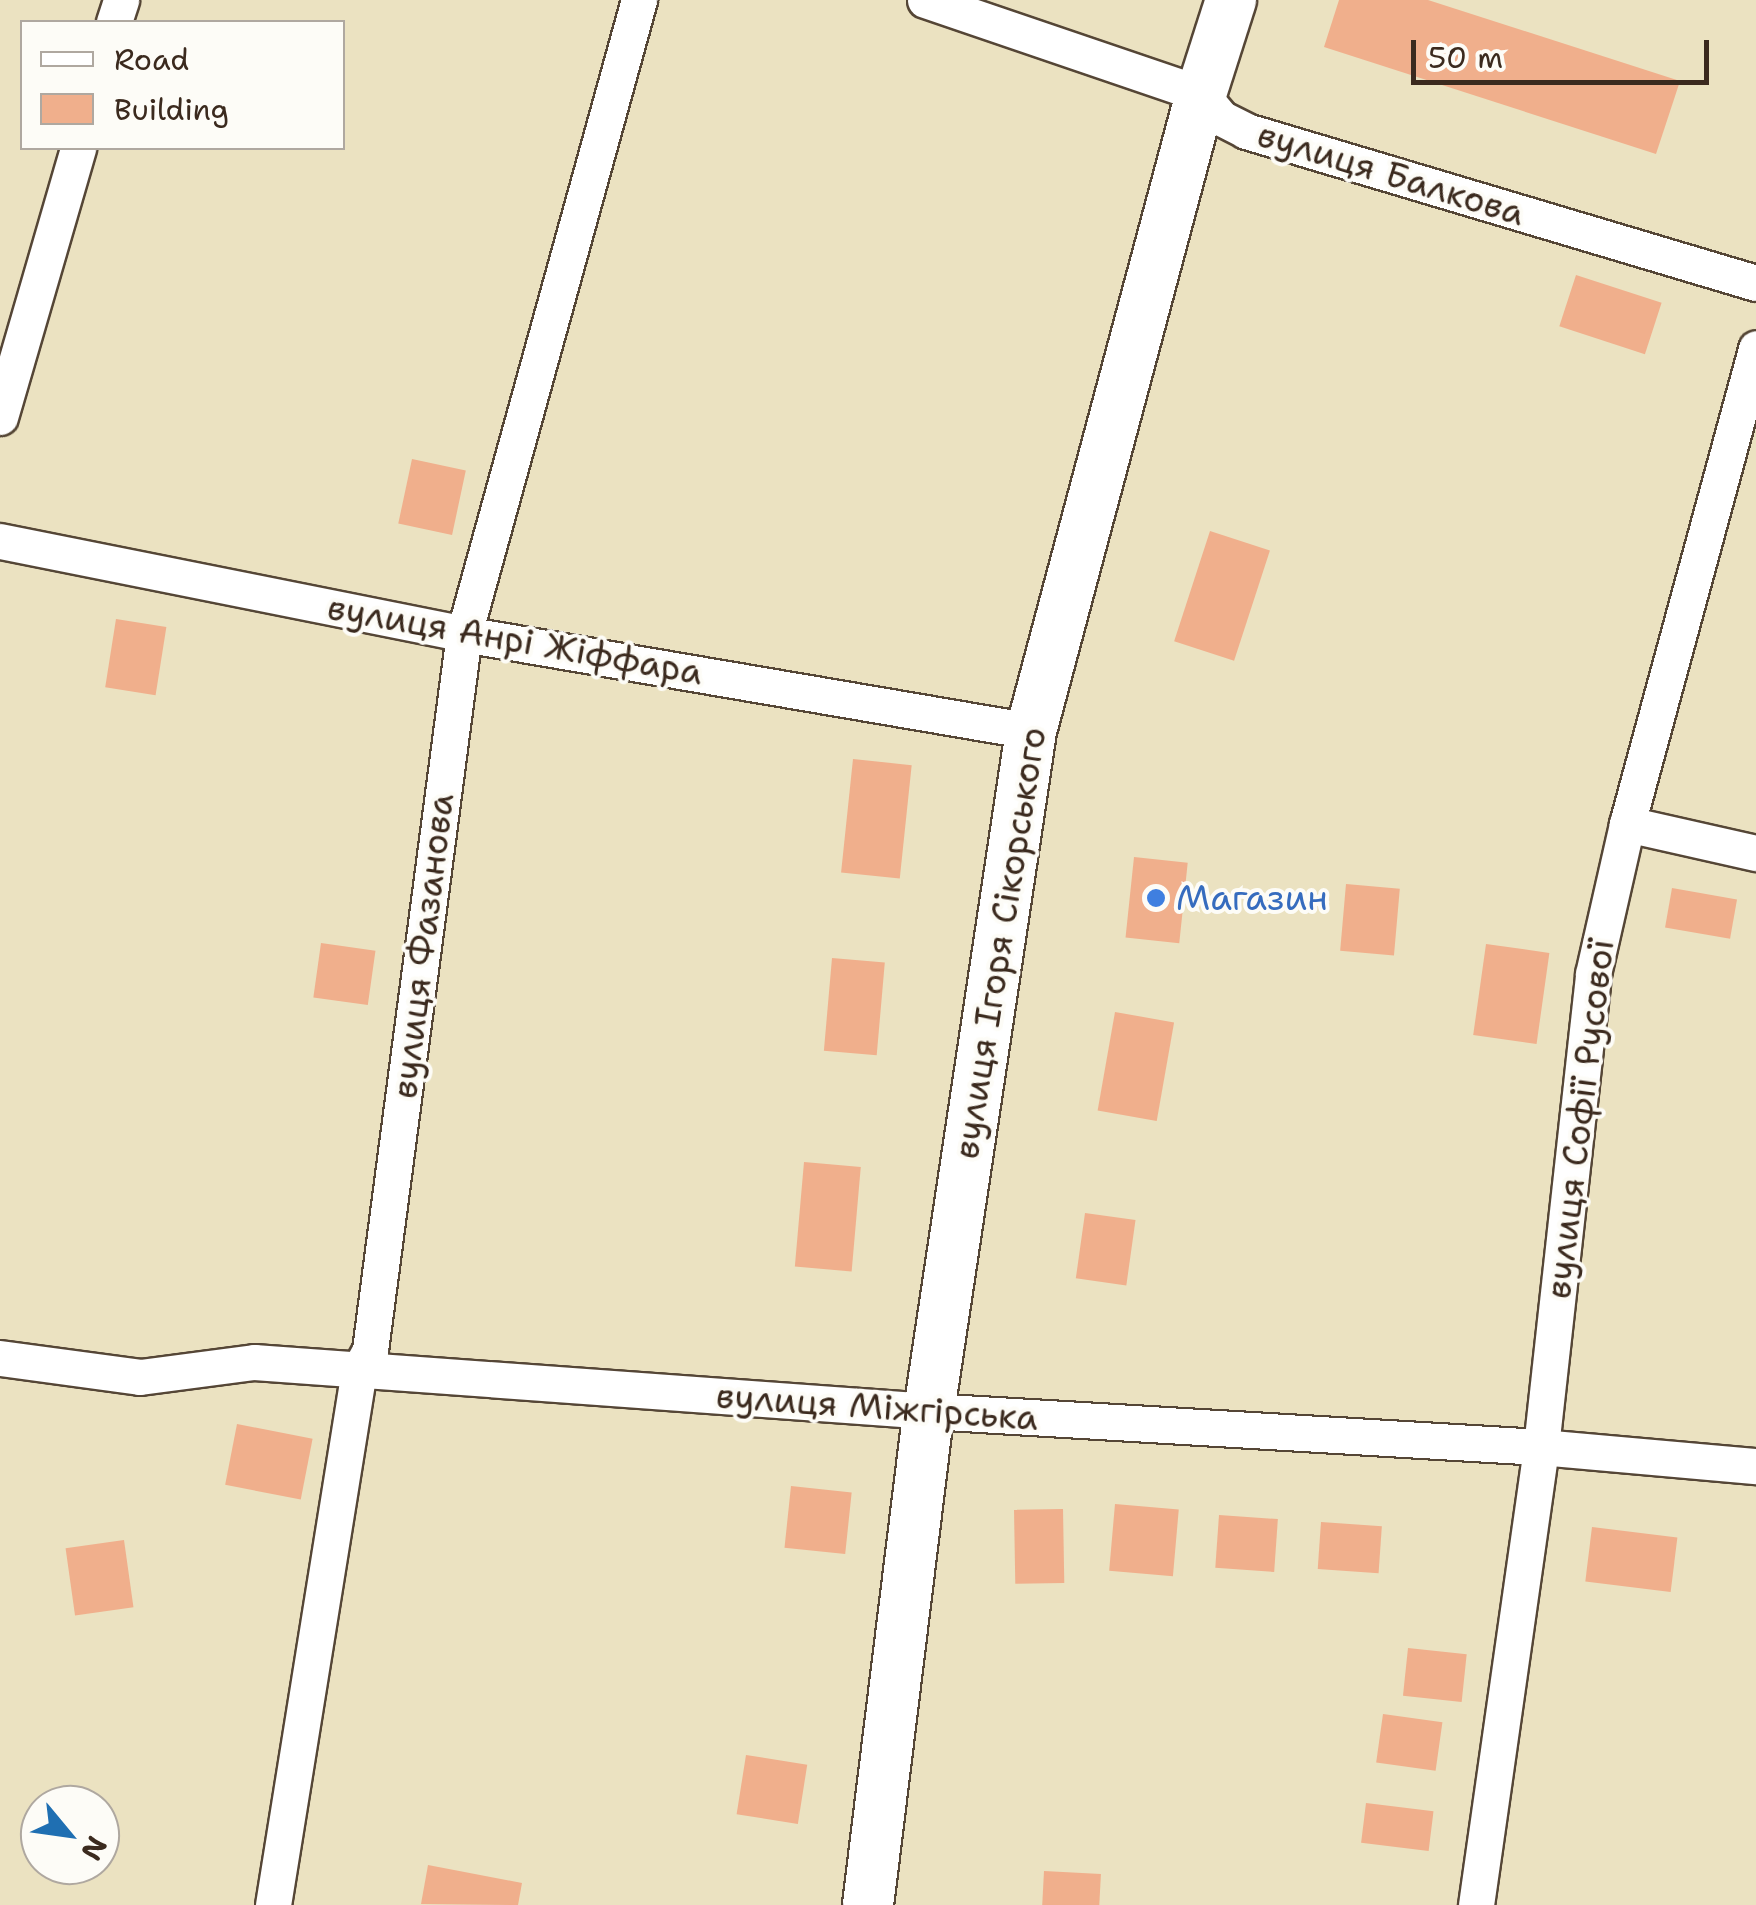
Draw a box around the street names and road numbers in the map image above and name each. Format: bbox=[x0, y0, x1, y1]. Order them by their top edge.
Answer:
street label: вулиця Балкова bbox=[1252, 113, 1530, 235]
street label: вулиця Анрі Жіффара bbox=[324, 586, 706, 694]
street label: вулиця Ігоря Сікорського bbox=[945, 724, 1055, 1162]
street label: вулиця Фазанова bbox=[383, 791, 463, 1101]
street label: вулиця Софії Русової bbox=[1537, 937, 1623, 1301]
street label: вулиця Міжгірська bbox=[715, 1375, 1039, 1439]

